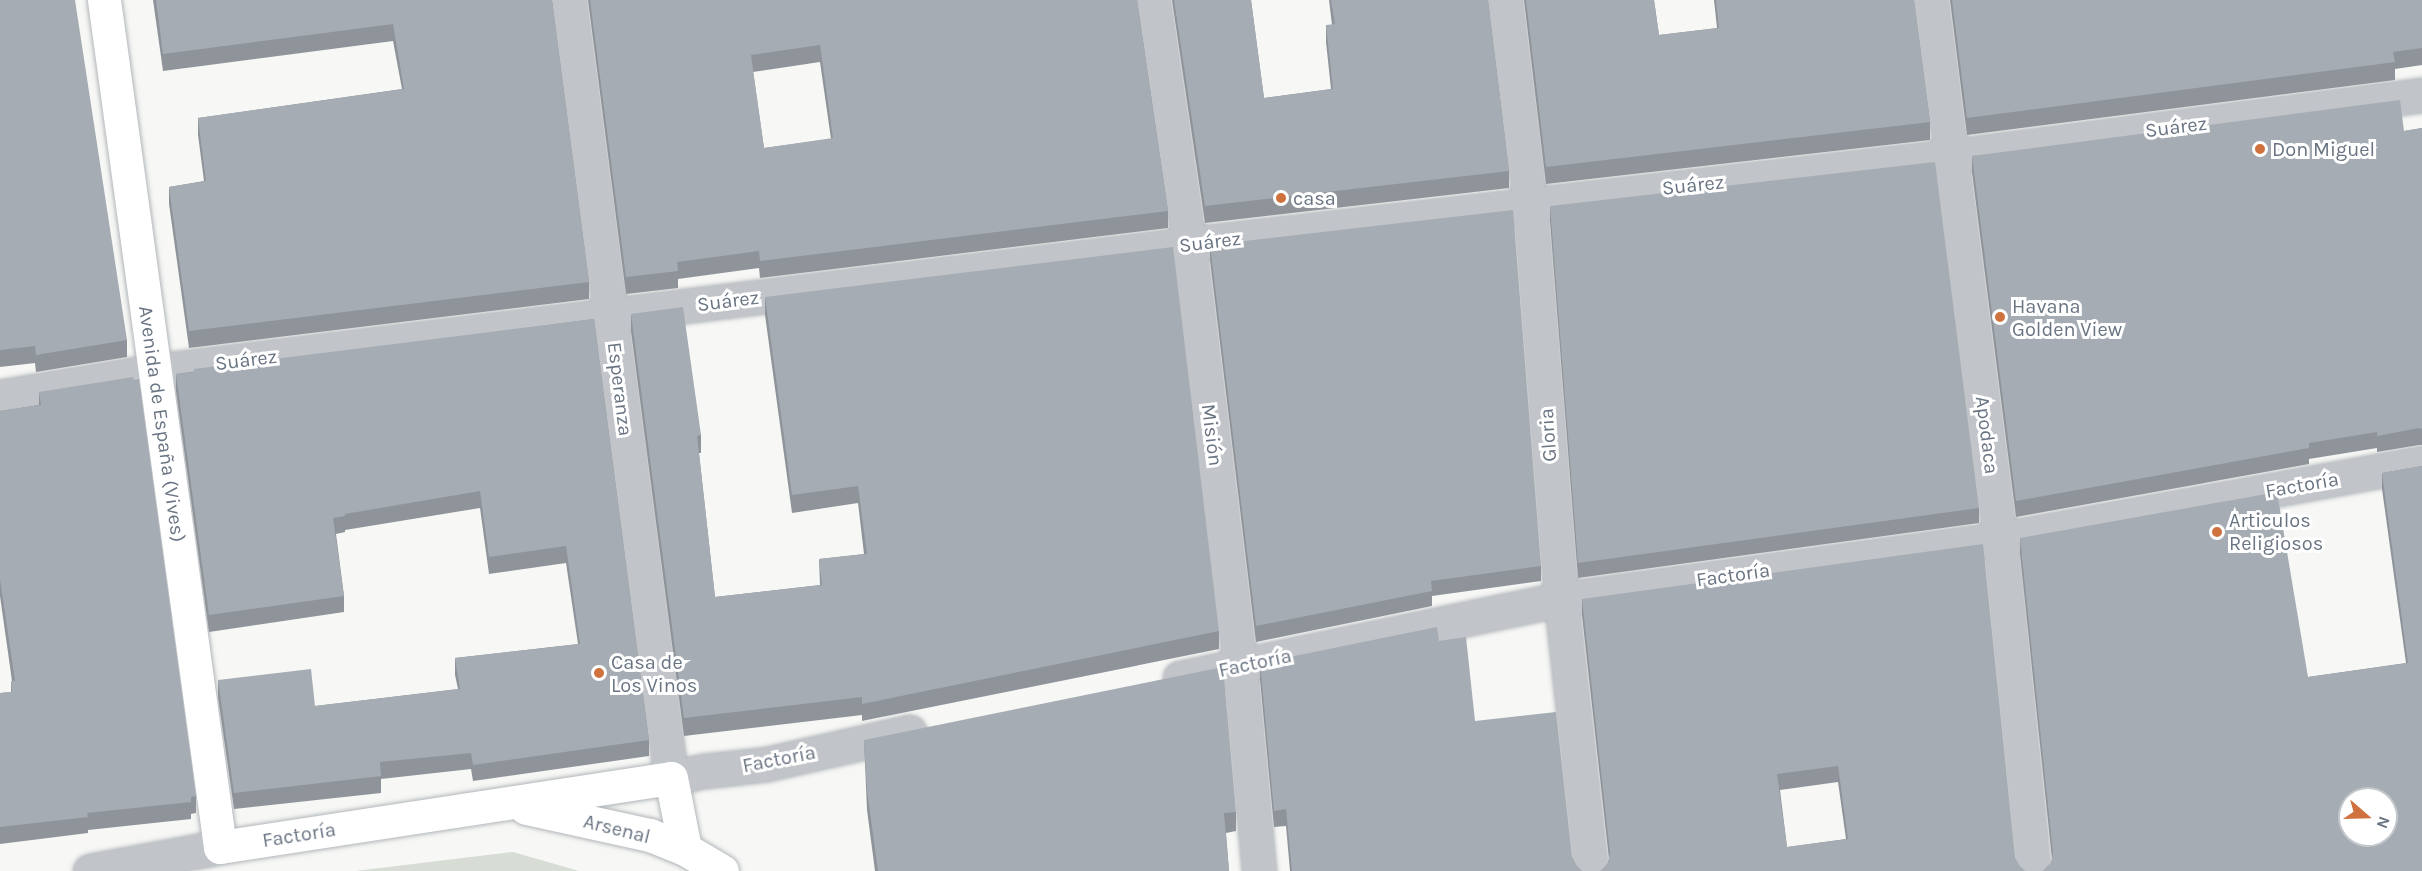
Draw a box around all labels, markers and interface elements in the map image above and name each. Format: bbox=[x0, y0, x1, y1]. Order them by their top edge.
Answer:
street label: Suárez bbox=[2144, 111, 2208, 143]
place label: Don Miguel bbox=[2272, 137, 2375, 161]
marker: Don Miguel bbox=[2253, 142, 2267, 156]
street label: Suárez bbox=[1661, 170, 1725, 200]
place label: casa bbox=[1293, 186, 1336, 210]
marker: casa bbox=[1274, 191, 1288, 205]
street label: Suárez bbox=[1178, 226, 1242, 258]
street label: Suárez bbox=[696, 285, 760, 317]
place label: Havana Golden View bbox=[2012, 294, 2122, 341]
street label: Avenida de España (Vives) bbox=[134, 304, 190, 544]
marker: Havana Golden View bbox=[1993, 310, 2007, 324]
street label: Esperanza bbox=[602, 341, 638, 437]
street label: Suárez bbox=[214, 344, 278, 376]
street label: Apodaca bbox=[1970, 395, 2004, 475]
street label: Misión bbox=[1196, 403, 1228, 467]
street label: Gloria bbox=[1534, 407, 1562, 463]
street label: Factoría bbox=[2263, 467, 2341, 503]
place label: Articulos Religiosos bbox=[2229, 508, 2323, 555]
marker: Articulos Religiosos bbox=[2210, 525, 2224, 539]
street label: Factoría bbox=[1695, 558, 1771, 592]
street label: Factoría bbox=[1216, 644, 1294, 682]
place label: Casa de Los Vinos bbox=[611, 650, 697, 697]
marker: Casa de Los Vinos bbox=[592, 666, 606, 680]
street label: Factoría bbox=[740, 740, 818, 778]
north arrow bbox=[2338, 787, 2398, 847]
street label: Arsenal bbox=[581, 809, 653, 849]
text: N bbox=[2373, 814, 2394, 831]
street label: Factoría bbox=[261, 817, 337, 853]

